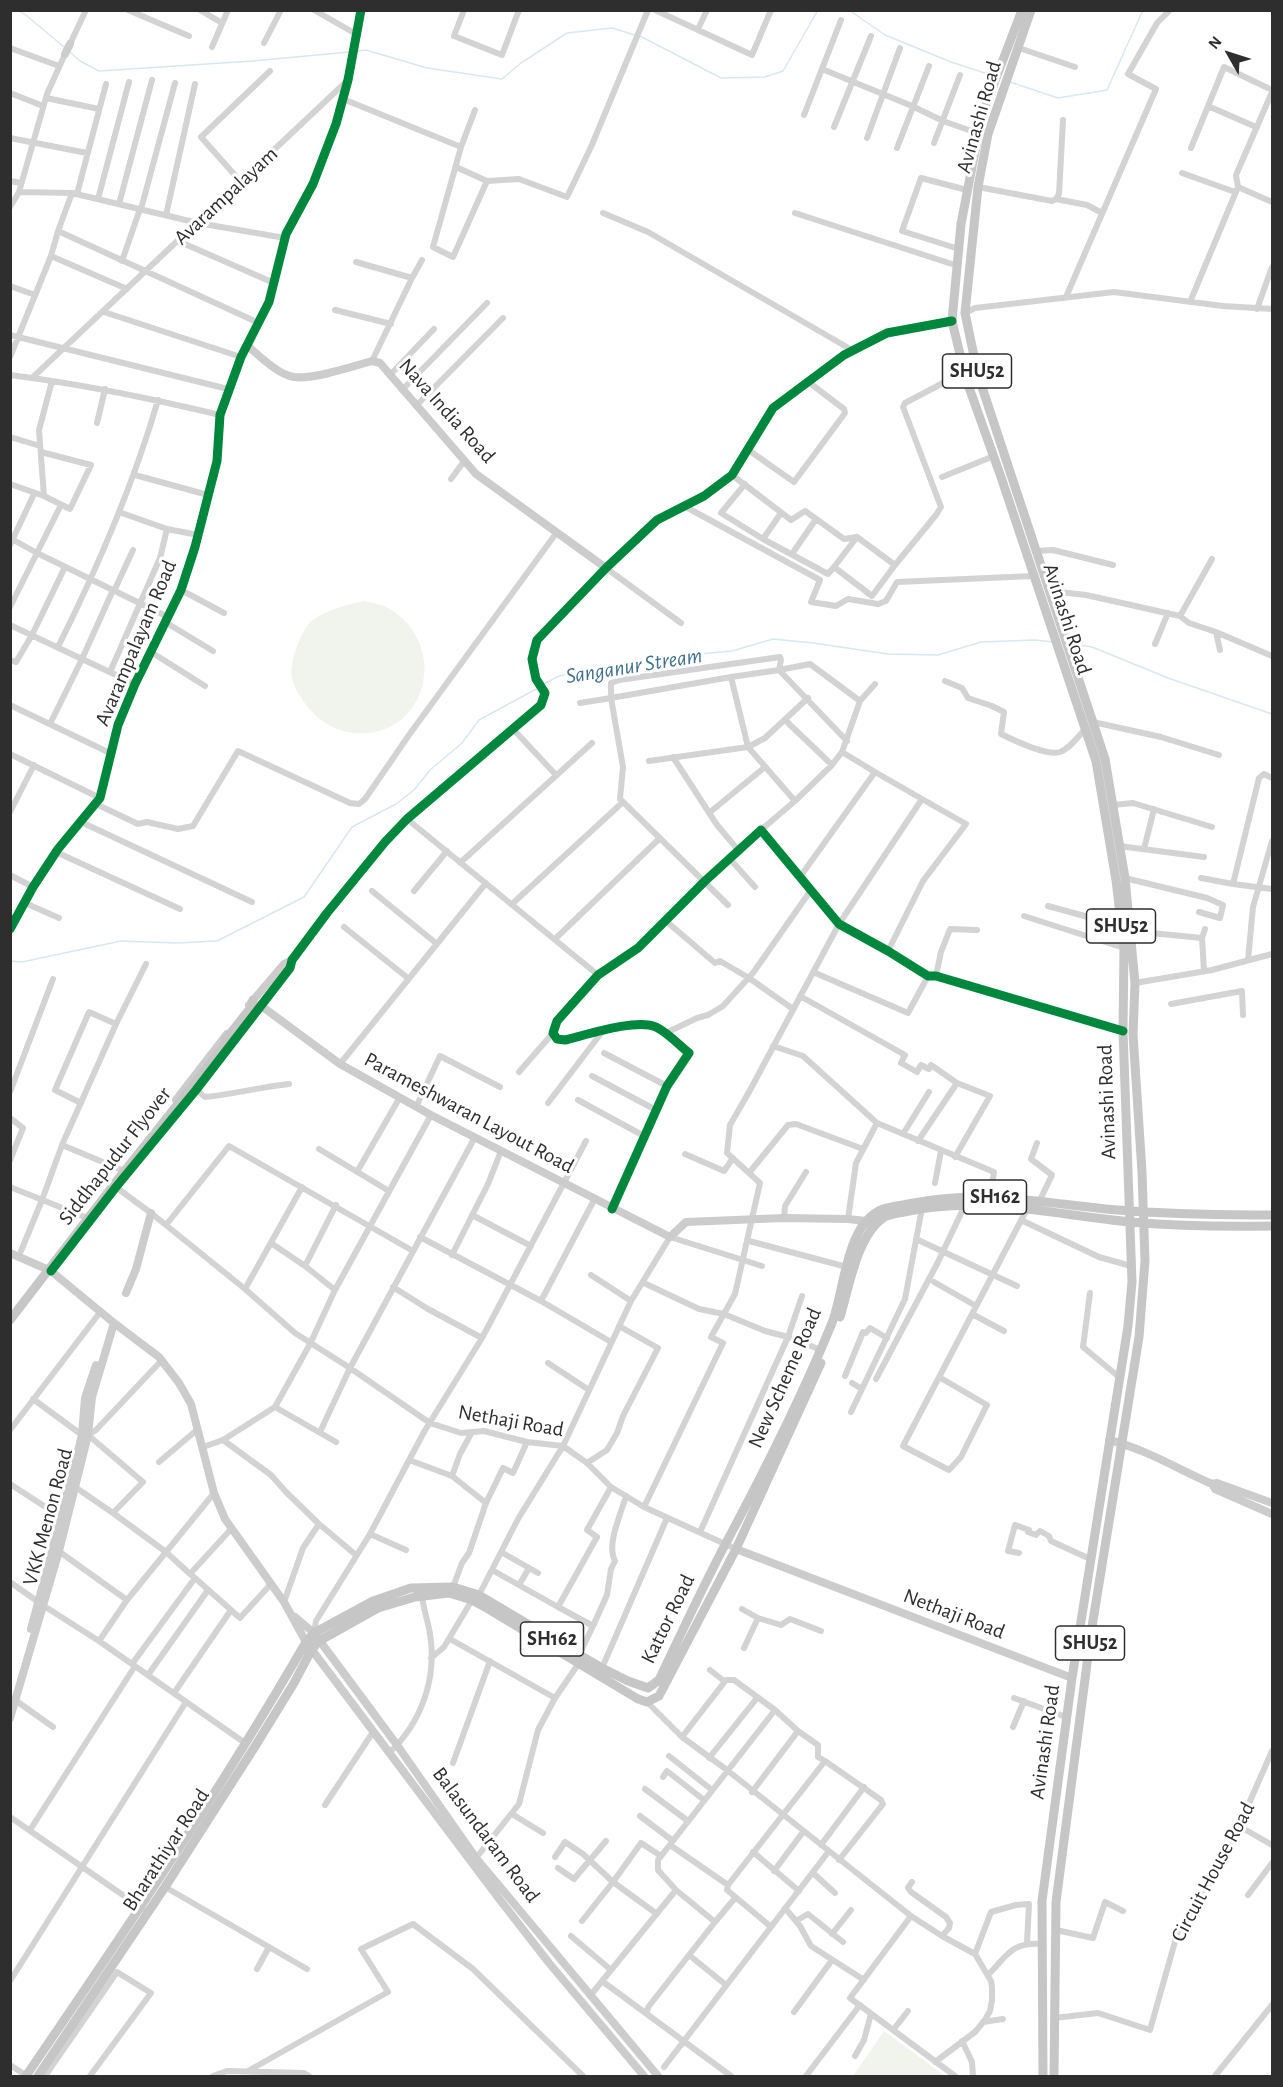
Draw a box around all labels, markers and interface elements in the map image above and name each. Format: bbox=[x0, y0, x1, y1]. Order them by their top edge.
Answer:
north arrow bbox=[1199, 24, 1259, 84]
text: N bbox=[1205, 33, 1225, 52]
street label: Avinashi Road bbox=[951, 58, 1007, 176]
street label: Avarampalayam bbox=[169, 142, 283, 250]
street label: Nava India Road bbox=[393, 353, 501, 469]
road number: SHU52 bbox=[942, 354, 1012, 388]
street label: Avarampalayam Road bbox=[90, 556, 182, 730]
street label: Avinashi Road bbox=[1037, 560, 1097, 678]
water label: Sanganur Stream bbox=[564, 642, 704, 690]
road number: SHU52 bbox=[1086, 909, 1156, 943]
street label: Avinashi Road bbox=[1092, 1044, 1122, 1160]
street label: Parameshwaran Layout Road bbox=[360, 1047, 578, 1179]
street label: Siddhapudur Flyover bbox=[53, 1082, 177, 1230]
road number: SH162 bbox=[964, 1180, 1026, 1214]
street label: New Scheme Road bbox=[743, 1304, 827, 1452]
street label: Nethaji Road bbox=[456, 1399, 566, 1443]
street label: VKK Menon Road bbox=[18, 1446, 78, 1588]
street label: Kattor Road bbox=[636, 1570, 700, 1668]
street label: Nethaji Road bbox=[900, 1583, 1008, 1645]
road number: SH162 bbox=[520, 1622, 584, 1656]
road number: SHU52 bbox=[1056, 1626, 1124, 1660]
street label: Avinashi Road bbox=[1025, 1683, 1065, 1801]
street label: Balasundaram Road bbox=[427, 1762, 545, 1908]
street label: Bharathiyar Road bbox=[117, 1784, 215, 1916]
street label: Circuit House Road bbox=[1166, 1798, 1260, 1946]

